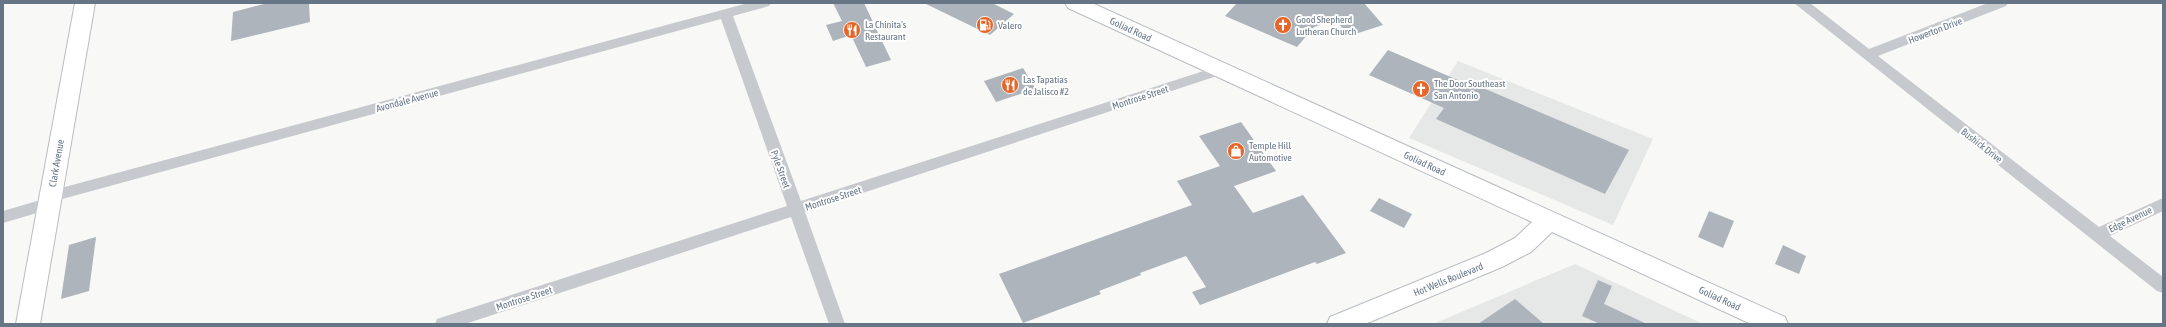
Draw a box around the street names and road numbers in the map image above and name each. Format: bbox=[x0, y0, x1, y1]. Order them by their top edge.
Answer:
street label: Goliad Road bbox=[1108, 15, 1154, 44]
street label: Howerton Drive bbox=[1907, 15, 1964, 46]
street label: Montrose Street bbox=[1111, 83, 1170, 112]
street label: Avondale Avenue bbox=[375, 87, 440, 114]
street label: Bushick Drive bbox=[1959, 126, 2005, 165]
street label: Clark Avenue bbox=[47, 138, 66, 188]
street label: Pyle Street bbox=[769, 149, 792, 190]
street label: Goliad Road bbox=[1402, 149, 1448, 178]
street label: Montrose Street bbox=[804, 184, 863, 213]
street label: Edge Avenue bbox=[2107, 204, 2154, 235]
street label: Hot Wells Boulevard bbox=[1412, 260, 1485, 298]
street label: Montrose Street bbox=[495, 284, 554, 313]
street label: Goliad Road bbox=[1697, 284, 1743, 313]

